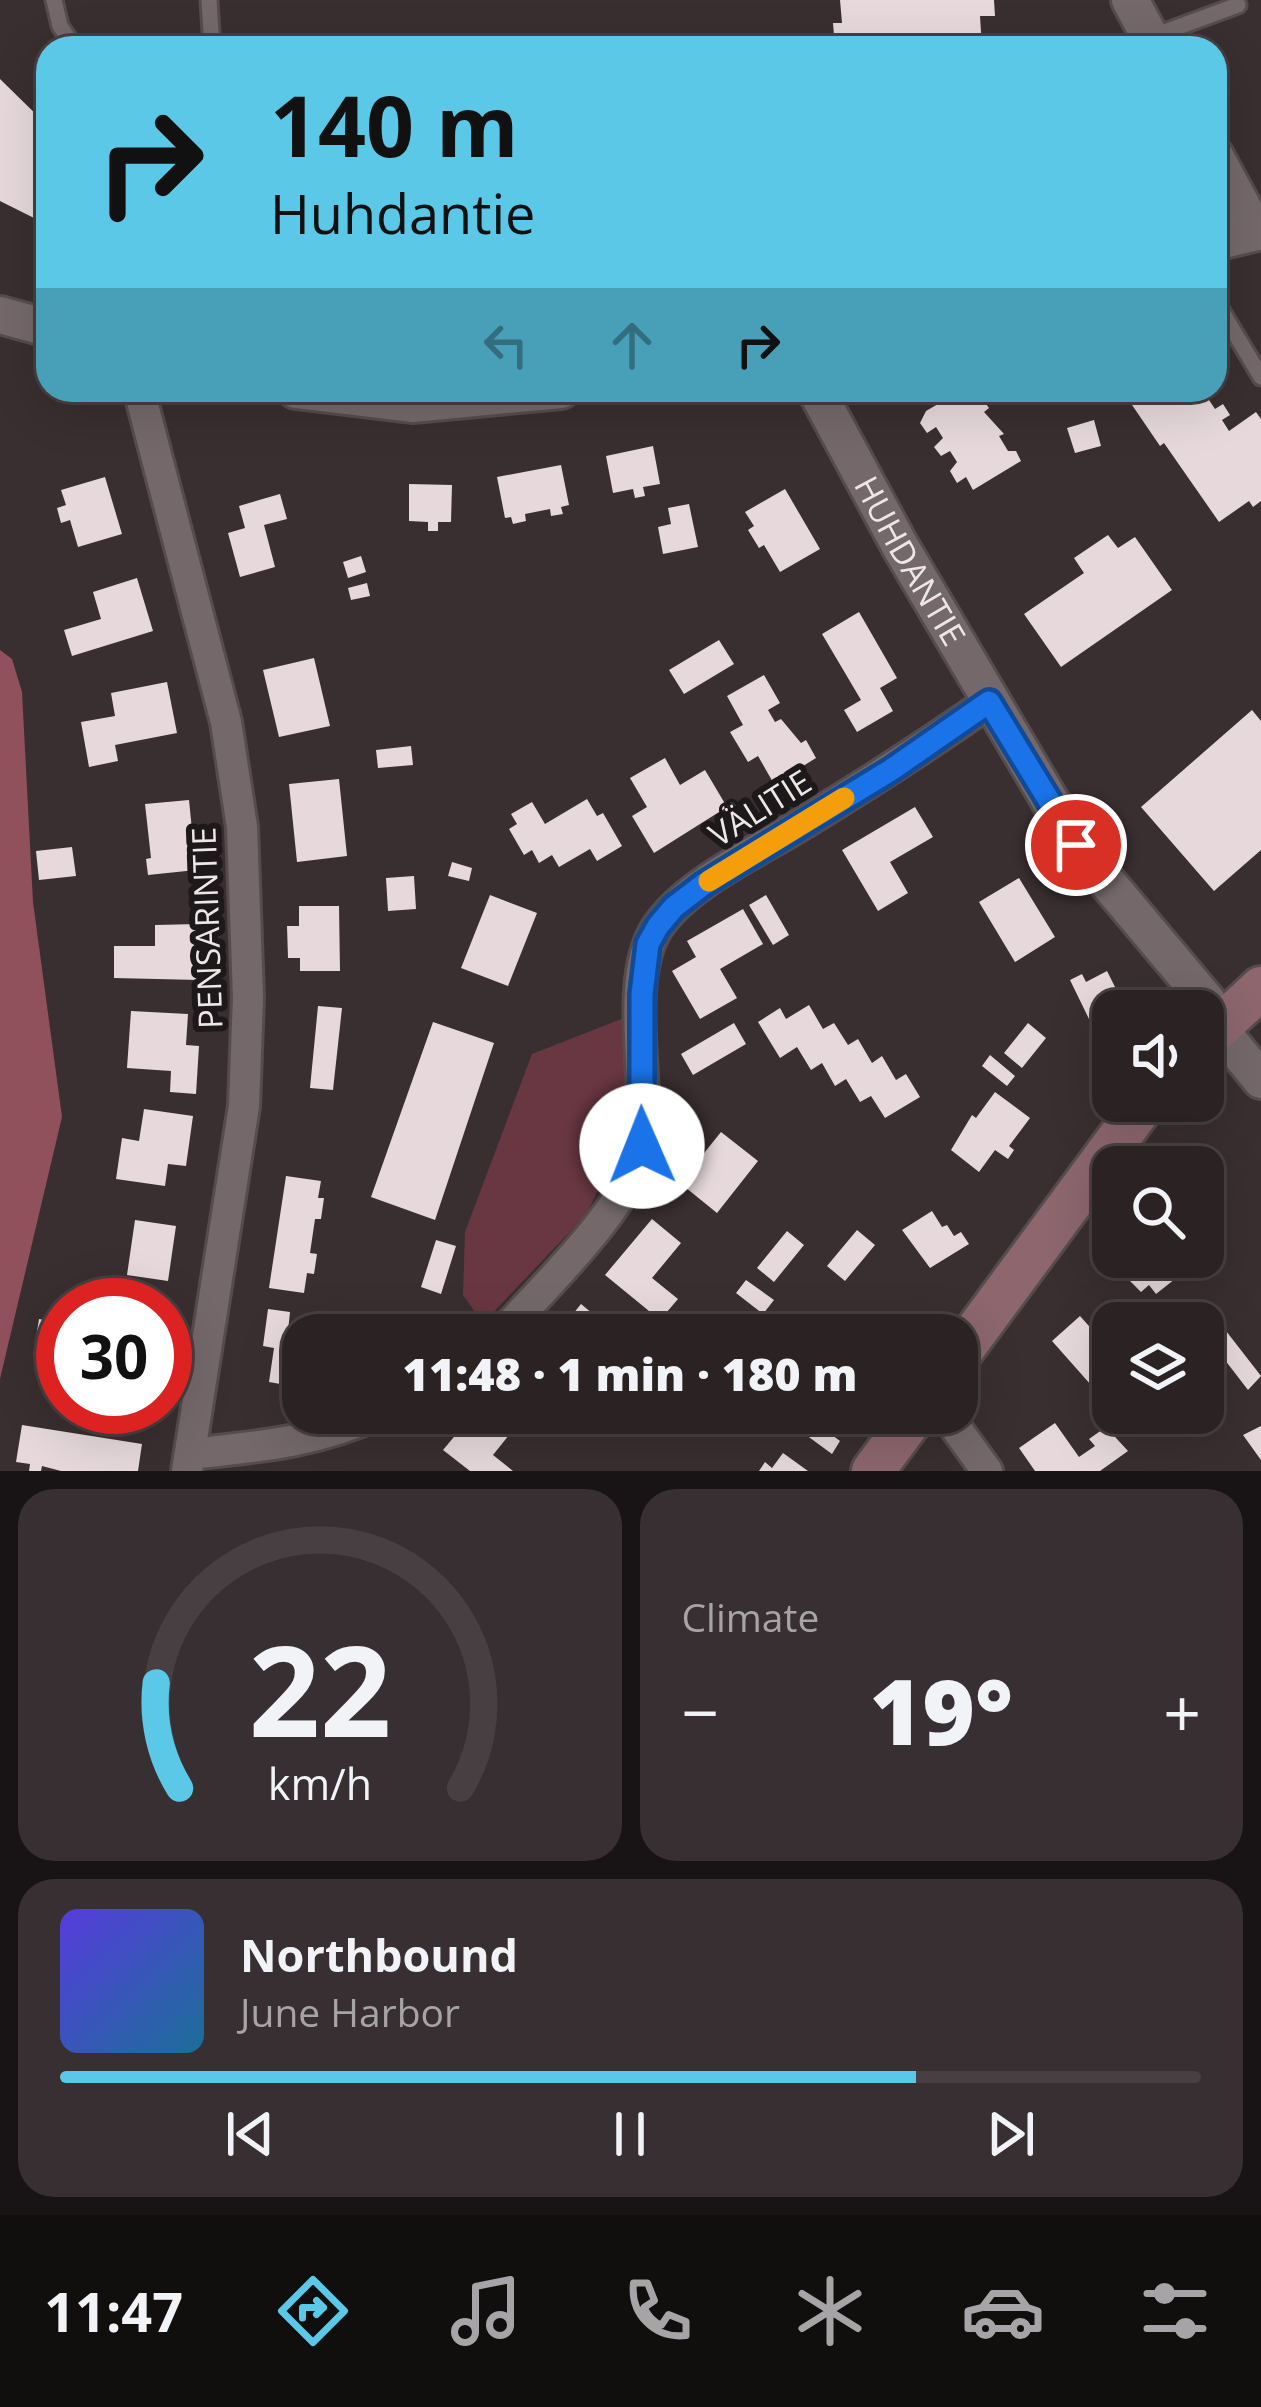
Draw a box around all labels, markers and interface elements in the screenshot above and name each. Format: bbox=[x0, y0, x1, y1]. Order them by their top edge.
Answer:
text: 140 m bbox=[270, 67, 518, 182]
icon: right bbox=[72, 84, 228, 240]
text: Huhdantie bbox=[270, 176, 535, 250]
icon: left bbox=[473, 312, 539, 378]
icon: ahead bbox=[599, 312, 665, 378]
icon: right bbox=[725, 312, 791, 378]
street label: HUHDANTIE bbox=[844, 468, 977, 654]
street label: VÄLITIE bbox=[700, 759, 819, 857]
pin bbox=[1025, 794, 1127, 896]
icon: arrive bbox=[1043, 812, 1109, 878]
street label: PENSARINTIE bbox=[180, 826, 233, 1030]
map controls bbox=[1092, 990, 1224, 1434]
button: sound bbox=[1092, 990, 1224, 1122]
position arrow bbox=[579, 1083, 705, 1209]
button: search bbox=[1092, 1146, 1224, 1278]
speed limit sign: 30 bbox=[36, 1278, 192, 1434]
button: layers bbox=[1092, 1302, 1224, 1434]
text: 11:48 · 1 min · 180 m bbox=[403, 1343, 857, 1404]
text: Climate bbox=[682, 1590, 819, 1643]
text: 22 bbox=[248, 1604, 391, 1774]
text: 19° bbox=[870, 1649, 1013, 1771]
text: − bbox=[682, 1666, 719, 1756]
text: + bbox=[1163, 1666, 1201, 1756]
text: km/h bbox=[268, 1754, 372, 1813]
text: Northbound bbox=[240, 1924, 518, 1985]
text: June Harbor bbox=[240, 1985, 460, 2038]
icon: previous bbox=[217, 2101, 283, 2167]
icon: pause bbox=[597, 2101, 663, 2167]
icon: next bbox=[978, 2101, 1044, 2167]
icon: directions bbox=[271, 2269, 355, 2353]
icon: music bbox=[444, 2269, 528, 2353]
icon: phone bbox=[616, 2269, 700, 2353]
icon: climate bbox=[788, 2269, 872, 2353]
icon: car bbox=[961, 2269, 1045, 2353]
icon: filters bbox=[1133, 2269, 1217, 2353]
text: 11:47 bbox=[44, 2274, 183, 2348]

